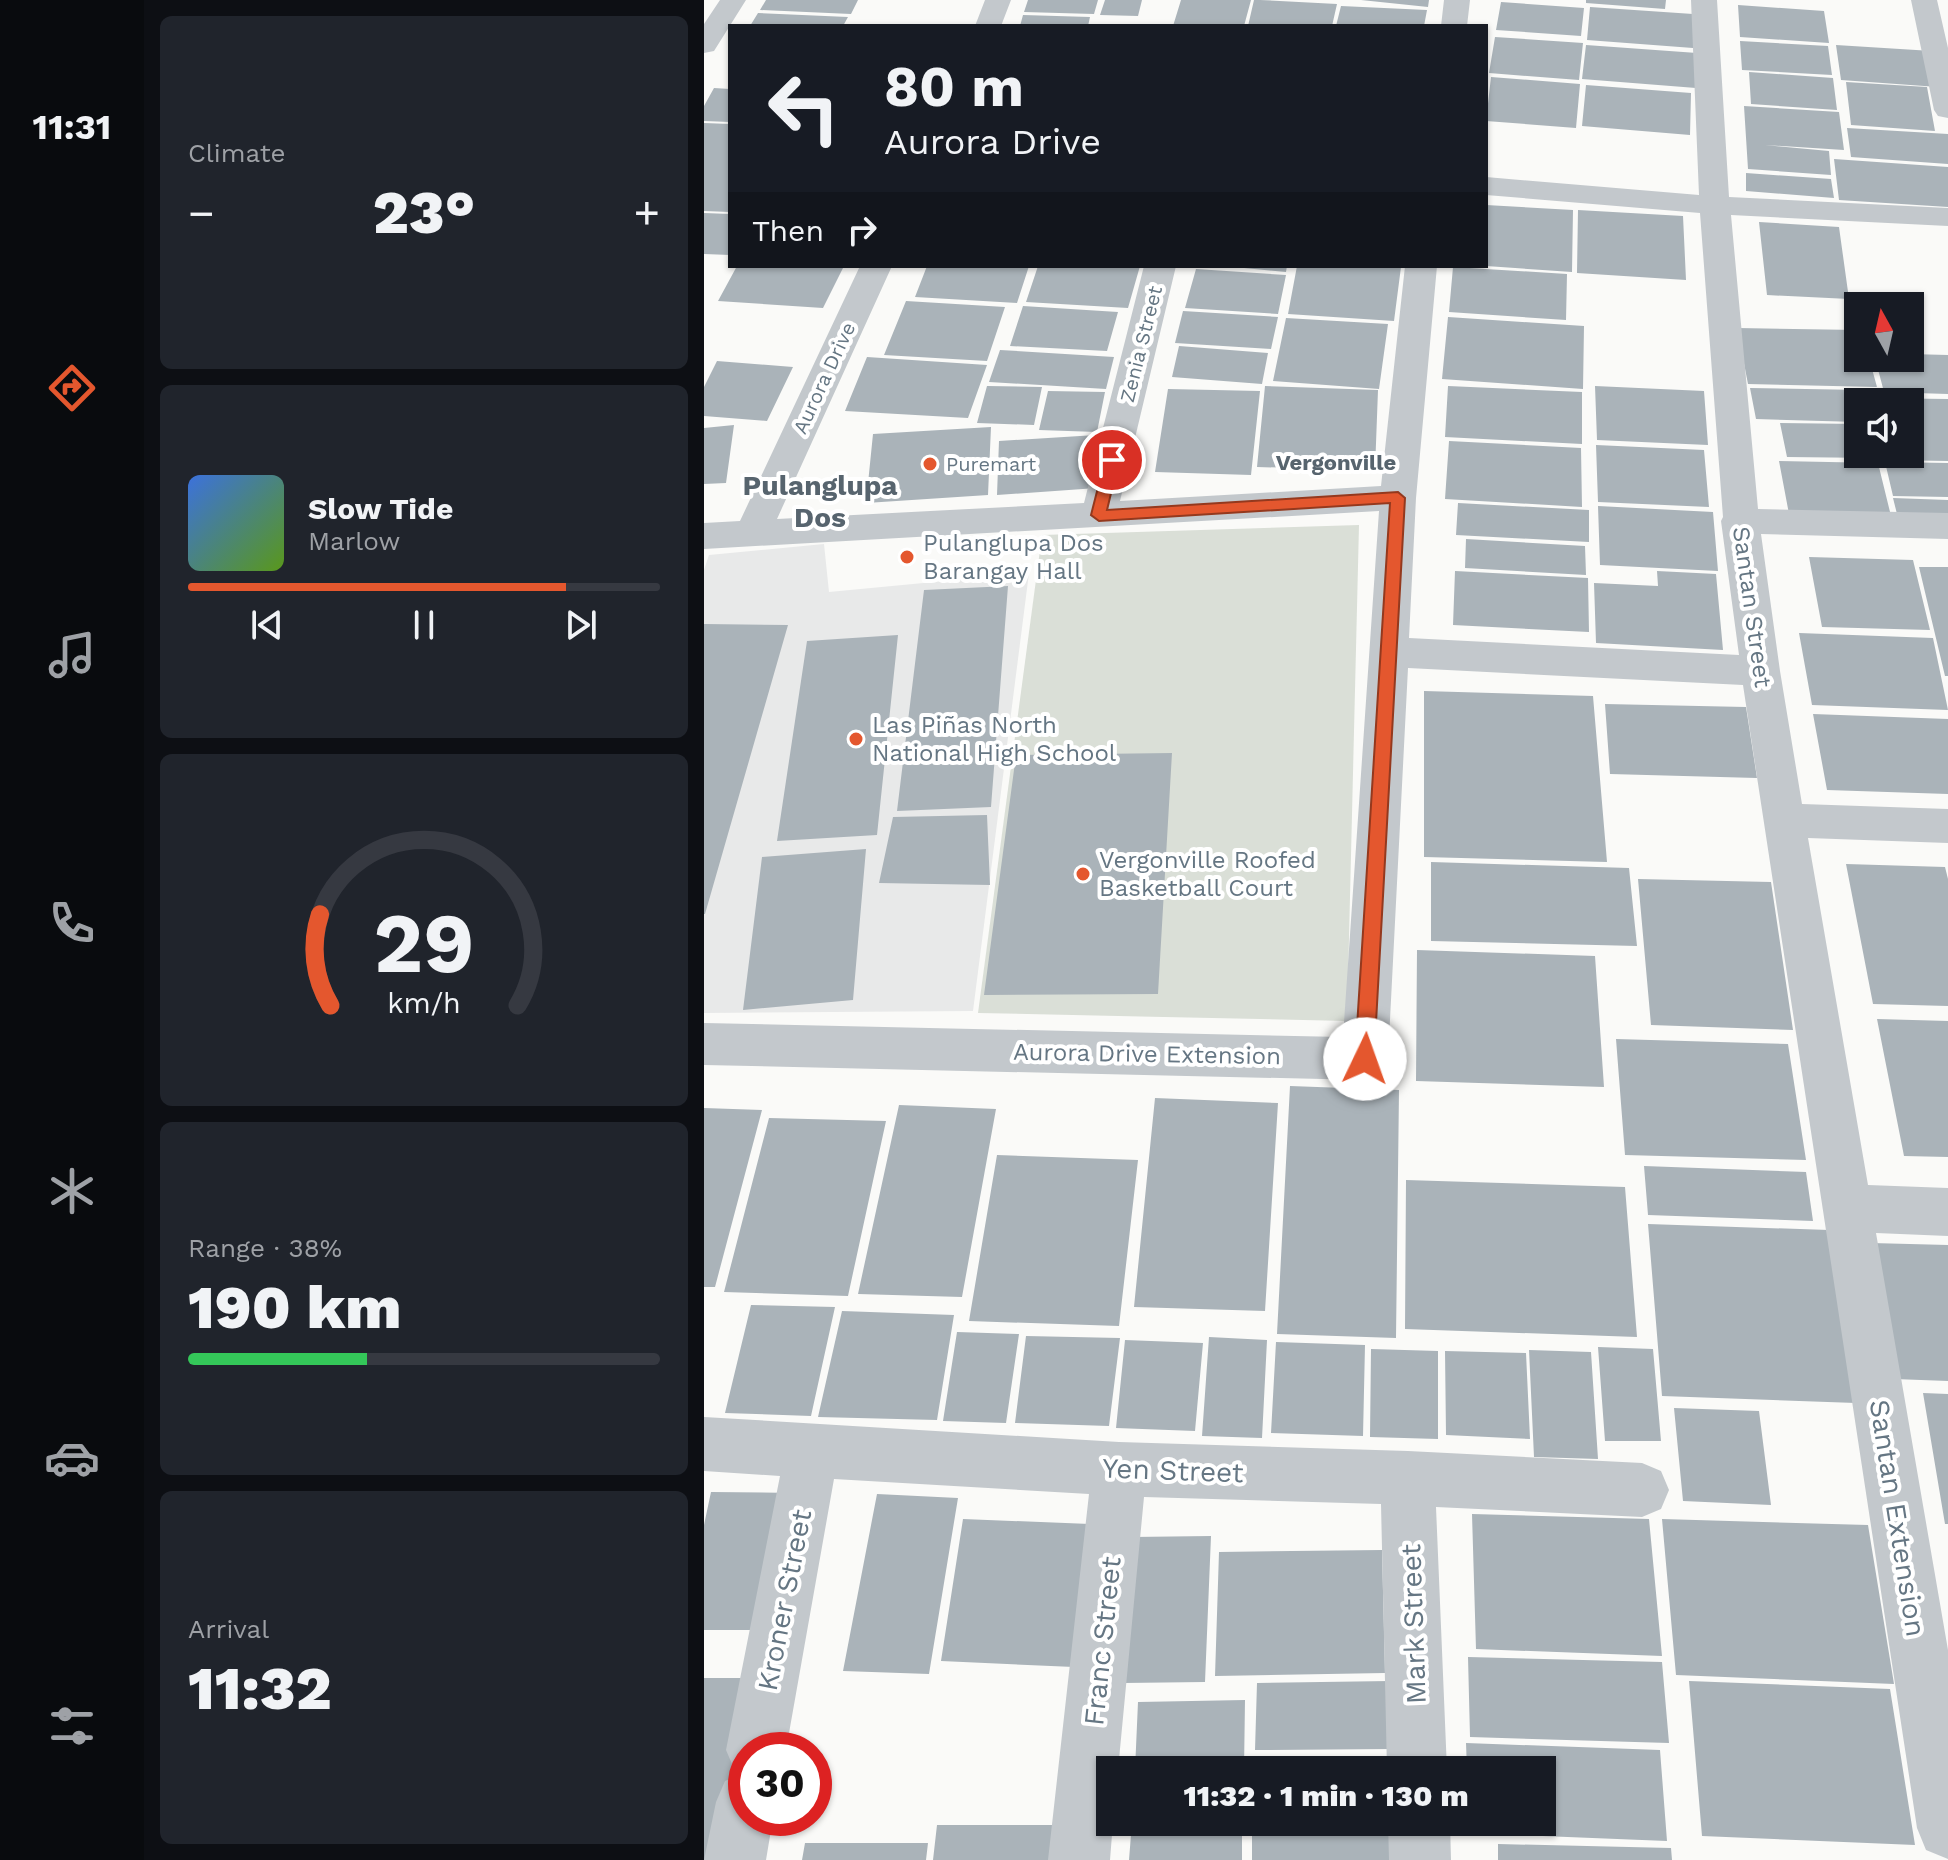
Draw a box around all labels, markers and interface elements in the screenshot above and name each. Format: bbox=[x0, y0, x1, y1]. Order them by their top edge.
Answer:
text: 80 m bbox=[884, 54, 1024, 120]
icon: left bbox=[752, 56, 856, 160]
text: 11:31 bbox=[33, 106, 111, 148]
text: Aurora Drive bbox=[884, 121, 1101, 163]
text: Climate bbox=[188, 138, 286, 168]
text: 23° bbox=[373, 177, 475, 248]
text: − bbox=[188, 187, 215, 239]
text: + bbox=[633, 187, 660, 239]
icon: right bbox=[840, 208, 884, 252]
text: Then bbox=[752, 213, 824, 248]
street label: Zenia Street bbox=[1115, 283, 1167, 405]
north arrow bbox=[1844, 292, 1924, 372]
map controls bbox=[1844, 292, 1924, 468]
street label: Aurora Drive bbox=[788, 318, 860, 438]
icon: directions bbox=[44, 360, 100, 416]
button: sound bbox=[1844, 388, 1924, 468]
pin bbox=[1078, 426, 1146, 494]
icon: arrive bbox=[1090, 438, 1134, 482]
district label: Vergonville bbox=[1276, 450, 1396, 475]
place label: Puremart bbox=[946, 452, 1037, 476]
marker: Puremart bbox=[921, 455, 939, 473]
district label: Pulanglupa Dos bbox=[743, 469, 898, 534]
text: Slow Tide bbox=[308, 491, 453, 526]
street label: Santan Street bbox=[1727, 525, 1777, 689]
text: Marlow bbox=[308, 526, 400, 556]
place label: Pulanglupa Dos Barangay Hall bbox=[923, 529, 1104, 585]
marker: Pulanglupa Dos Barangay Hall bbox=[898, 548, 916, 566]
icon: previous bbox=[245, 603, 289, 647]
icon: pause bbox=[402, 603, 446, 647]
icon: next bbox=[559, 603, 603, 647]
icon: music bbox=[44, 627, 100, 683]
place label: Las Piñas North National High School bbox=[872, 711, 1117, 767]
marker: Las Piñas North National High School bbox=[847, 730, 865, 748]
place label: Vergonville Roofed Basketball Court bbox=[1099, 846, 1316, 902]
marker: Vergonville Roofed Basketball Court bbox=[1074, 865, 1092, 883]
icon: phone bbox=[44, 895, 100, 951]
text: 29 bbox=[374, 895, 474, 992]
text: km/h bbox=[387, 986, 461, 1020]
position arrow bbox=[1323, 1017, 1407, 1101]
street label: Aurora Drive Extension bbox=[1013, 1038, 1281, 1070]
icon: climate bbox=[44, 1163, 100, 1219]
text: Range · 38% bbox=[188, 1233, 342, 1263]
text: 190 km bbox=[188, 1272, 401, 1343]
street label: Santan Extension bbox=[1862, 1397, 1933, 1639]
icon: car bbox=[44, 1430, 100, 1486]
street label: Yen Street bbox=[1102, 1452, 1244, 1489]
street label: Kroner Street bbox=[751, 1506, 818, 1694]
street label: Mark Street bbox=[1394, 1543, 1433, 1705]
street label: Franc Street bbox=[1077, 1555, 1128, 1727]
text: Arrival bbox=[188, 1614, 269, 1644]
text: 11:32 bbox=[188, 1653, 332, 1724]
icon: filters bbox=[44, 1698, 100, 1754]
speed limit sign: 30 bbox=[728, 1732, 832, 1836]
text: 11:32 · 1 min · 130 m bbox=[1183, 1778, 1469, 1813]

